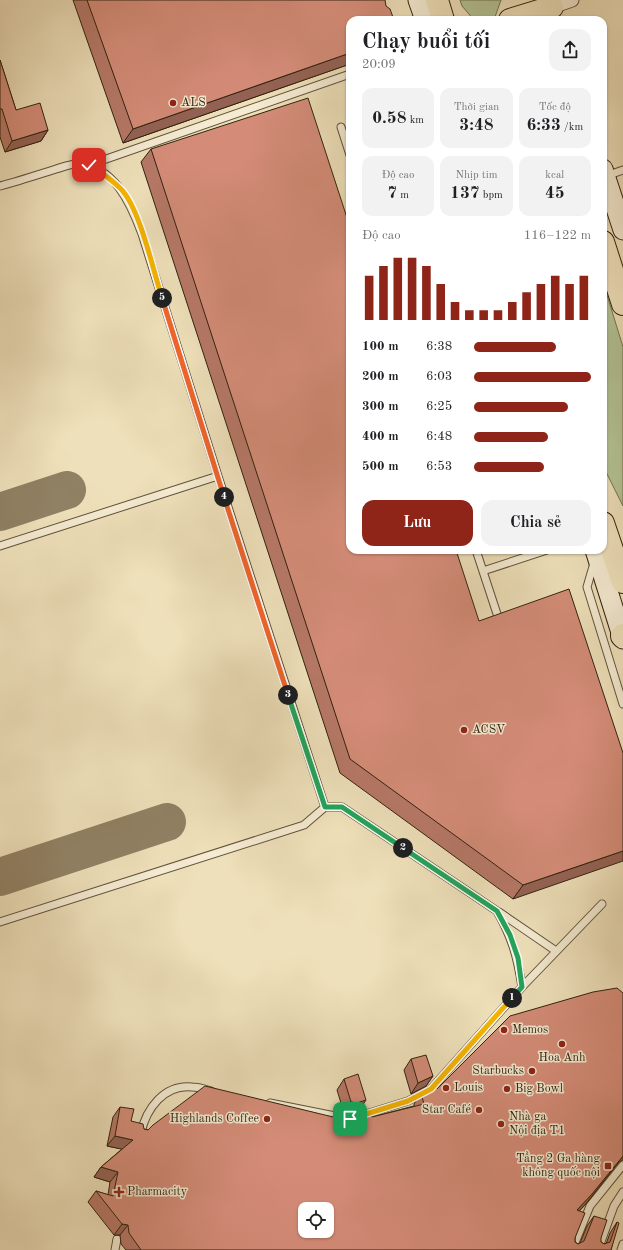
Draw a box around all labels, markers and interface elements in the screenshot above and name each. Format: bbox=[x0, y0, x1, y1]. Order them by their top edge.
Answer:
button: share bbox=[549, 29, 591, 71]
text: Chạy buổi tối bbox=[362, 31, 490, 53]
text: 20:09 bbox=[362, 58, 396, 71]
place label: ALS bbox=[181, 97, 206, 109]
marker: ALS bbox=[168, 98, 178, 108]
text: Thời gian bbox=[454, 102, 499, 113]
text: Tốc độ bbox=[539, 102, 571, 113]
text: 0.58 bbox=[372, 110, 407, 127]
text: km bbox=[407, 115, 424, 126]
text: 3:48 bbox=[459, 117, 494, 134]
text: 6:33 bbox=[526, 117, 561, 134]
text: /km bbox=[561, 122, 583, 133]
pin bbox=[72, 148, 106, 182]
icon: check bbox=[78, 154, 100, 176]
text: Độ cao bbox=[382, 170, 415, 181]
text: Nhịp tim bbox=[456, 170, 497, 181]
text: kcal bbox=[545, 170, 564, 181]
text: 7 bbox=[387, 185, 397, 202]
text: 137 bbox=[450, 185, 480, 202]
text: 45 bbox=[545, 185, 565, 202]
text: m bbox=[397, 190, 409, 201]
text: bpm bbox=[480, 190, 503, 201]
text: Độ cao bbox=[362, 229, 401, 242]
text: 116–122 m bbox=[524, 229, 591, 242]
pin: 5 bbox=[152, 288, 172, 308]
text: 5 bbox=[159, 292, 165, 303]
text: 100 m bbox=[362, 340, 399, 353]
text: 6:38 bbox=[426, 340, 452, 353]
text: 200 m bbox=[362, 370, 399, 383]
text: 6:03 bbox=[426, 370, 452, 383]
text: 300 m bbox=[362, 400, 399, 413]
text: 6:25 bbox=[426, 400, 452, 413]
text: 400 m bbox=[362, 430, 399, 443]
text: 6:48 bbox=[426, 430, 452, 443]
text: 500 m bbox=[362, 460, 399, 473]
text: 6:53 bbox=[426, 460, 452, 473]
pin: 4 bbox=[214, 487, 234, 507]
text: 4 bbox=[221, 491, 227, 502]
button: Lưu bbox=[362, 500, 473, 546]
button: Chia sẻ bbox=[481, 500, 591, 546]
pin: 3 bbox=[278, 685, 298, 705]
text: 3 bbox=[285, 689, 291, 700]
place label: ACSV bbox=[472, 724, 505, 736]
marker: ACSV bbox=[459, 725, 469, 735]
pin: 2 bbox=[393, 838, 413, 858]
text: 2 bbox=[400, 842, 406, 853]
pin: 1 bbox=[502, 988, 522, 1008]
text: 1 bbox=[509, 992, 515, 1003]
place label: Memos bbox=[512, 1024, 548, 1036]
marker: Memos bbox=[499, 1025, 509, 1035]
marker: Hoa Anh bbox=[557, 1039, 567, 1049]
place label: Hoa Anh bbox=[539, 1052, 586, 1064]
place label: Starbucks bbox=[472, 1065, 524, 1077]
marker: Starbucks bbox=[527, 1066, 537, 1076]
place label: Louis bbox=[454, 1082, 483, 1094]
marker: Louis bbox=[441, 1083, 451, 1093]
place label: Big Bowl bbox=[515, 1083, 563, 1095]
marker: Big Bowl bbox=[502, 1084, 512, 1094]
pin bbox=[333, 1102, 367, 1136]
place label: Star Café bbox=[422, 1104, 471, 1116]
marker: Star Café bbox=[474, 1105, 484, 1115]
icon: arrive bbox=[339, 1108, 361, 1130]
place label: Nhà ga Nội địa T1 bbox=[509, 1111, 565, 1137]
place label: Highlands Coffee bbox=[170, 1113, 259, 1125]
marker: Highlands Coffee bbox=[262, 1114, 272, 1124]
marker: Nhà ga Nội địa T1 bbox=[496, 1119, 506, 1129]
place label: Tầng 2 Ga hàng không quốc nội bbox=[516, 1151, 601, 1179]
marker: Tầng 2 Ga hàng không quốc nội bbox=[603, 1161, 613, 1171]
place label: Pharmacity bbox=[127, 1186, 188, 1198]
marker: Pharmacity bbox=[114, 1187, 124, 1197]
map controls bbox=[298, 1202, 334, 1238]
button: locate bbox=[298, 1202, 334, 1238]

